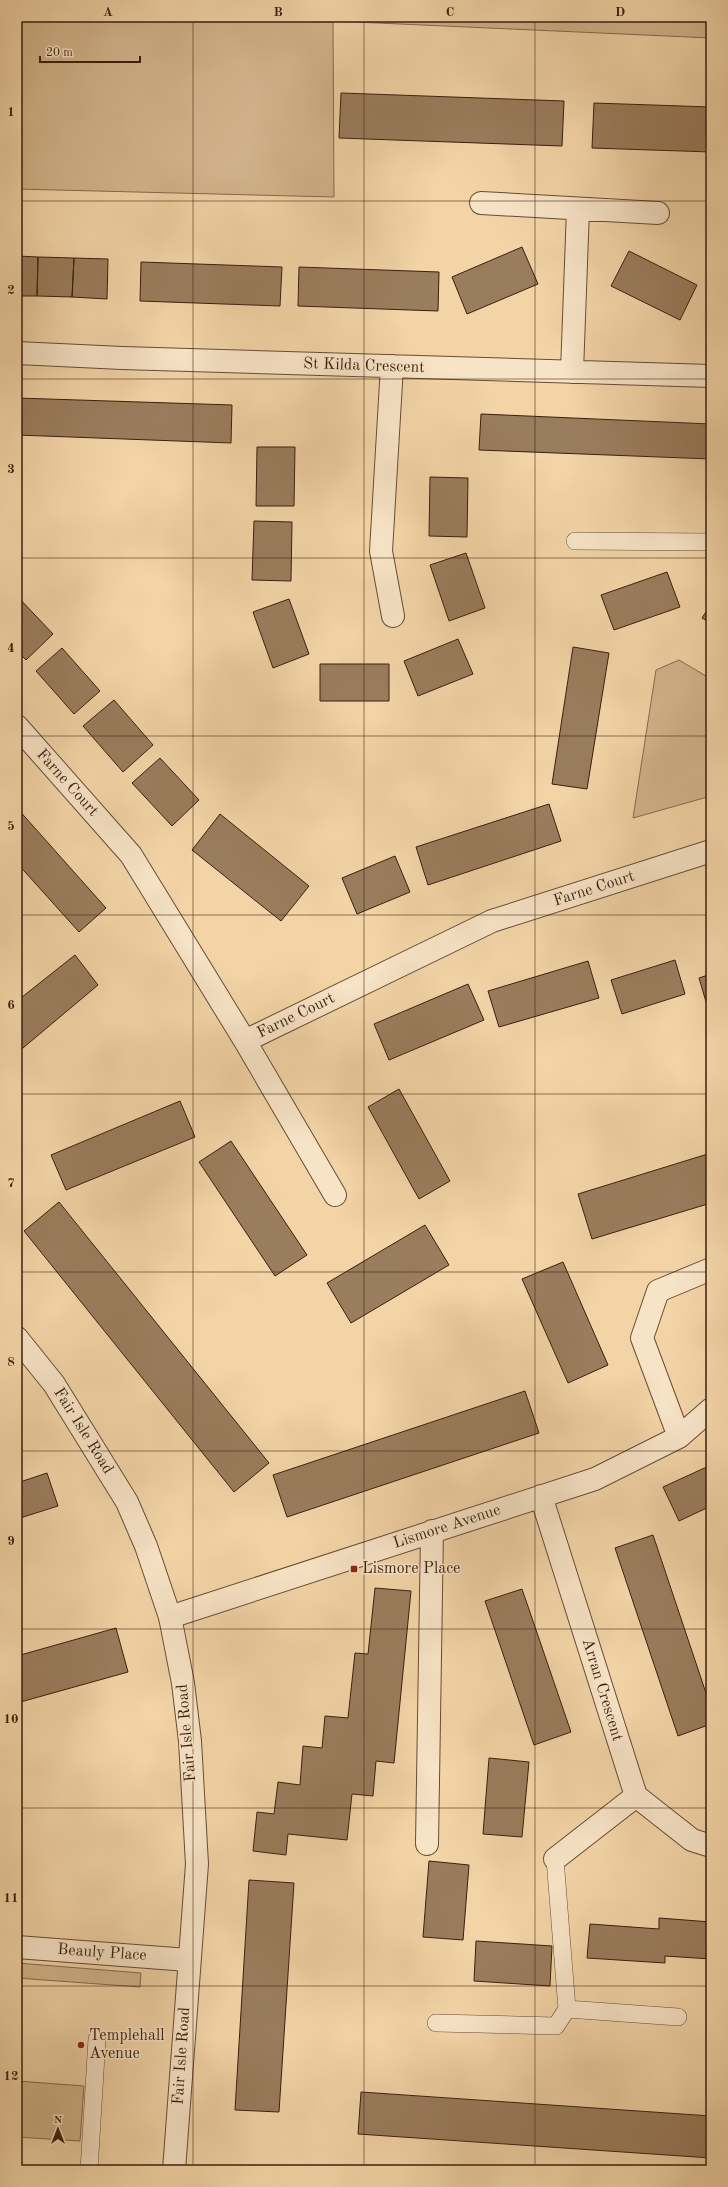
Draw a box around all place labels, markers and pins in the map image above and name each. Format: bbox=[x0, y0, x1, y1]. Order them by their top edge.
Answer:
place label: Lismore Place bbox=[362, 1561, 460, 1577]
marker: Lismore Place bbox=[349, 1564, 359, 1574]
place label: Templehall Avenue bbox=[89, 2028, 165, 2062]
marker: Templehall Avenue bbox=[76, 2040, 86, 2050]

